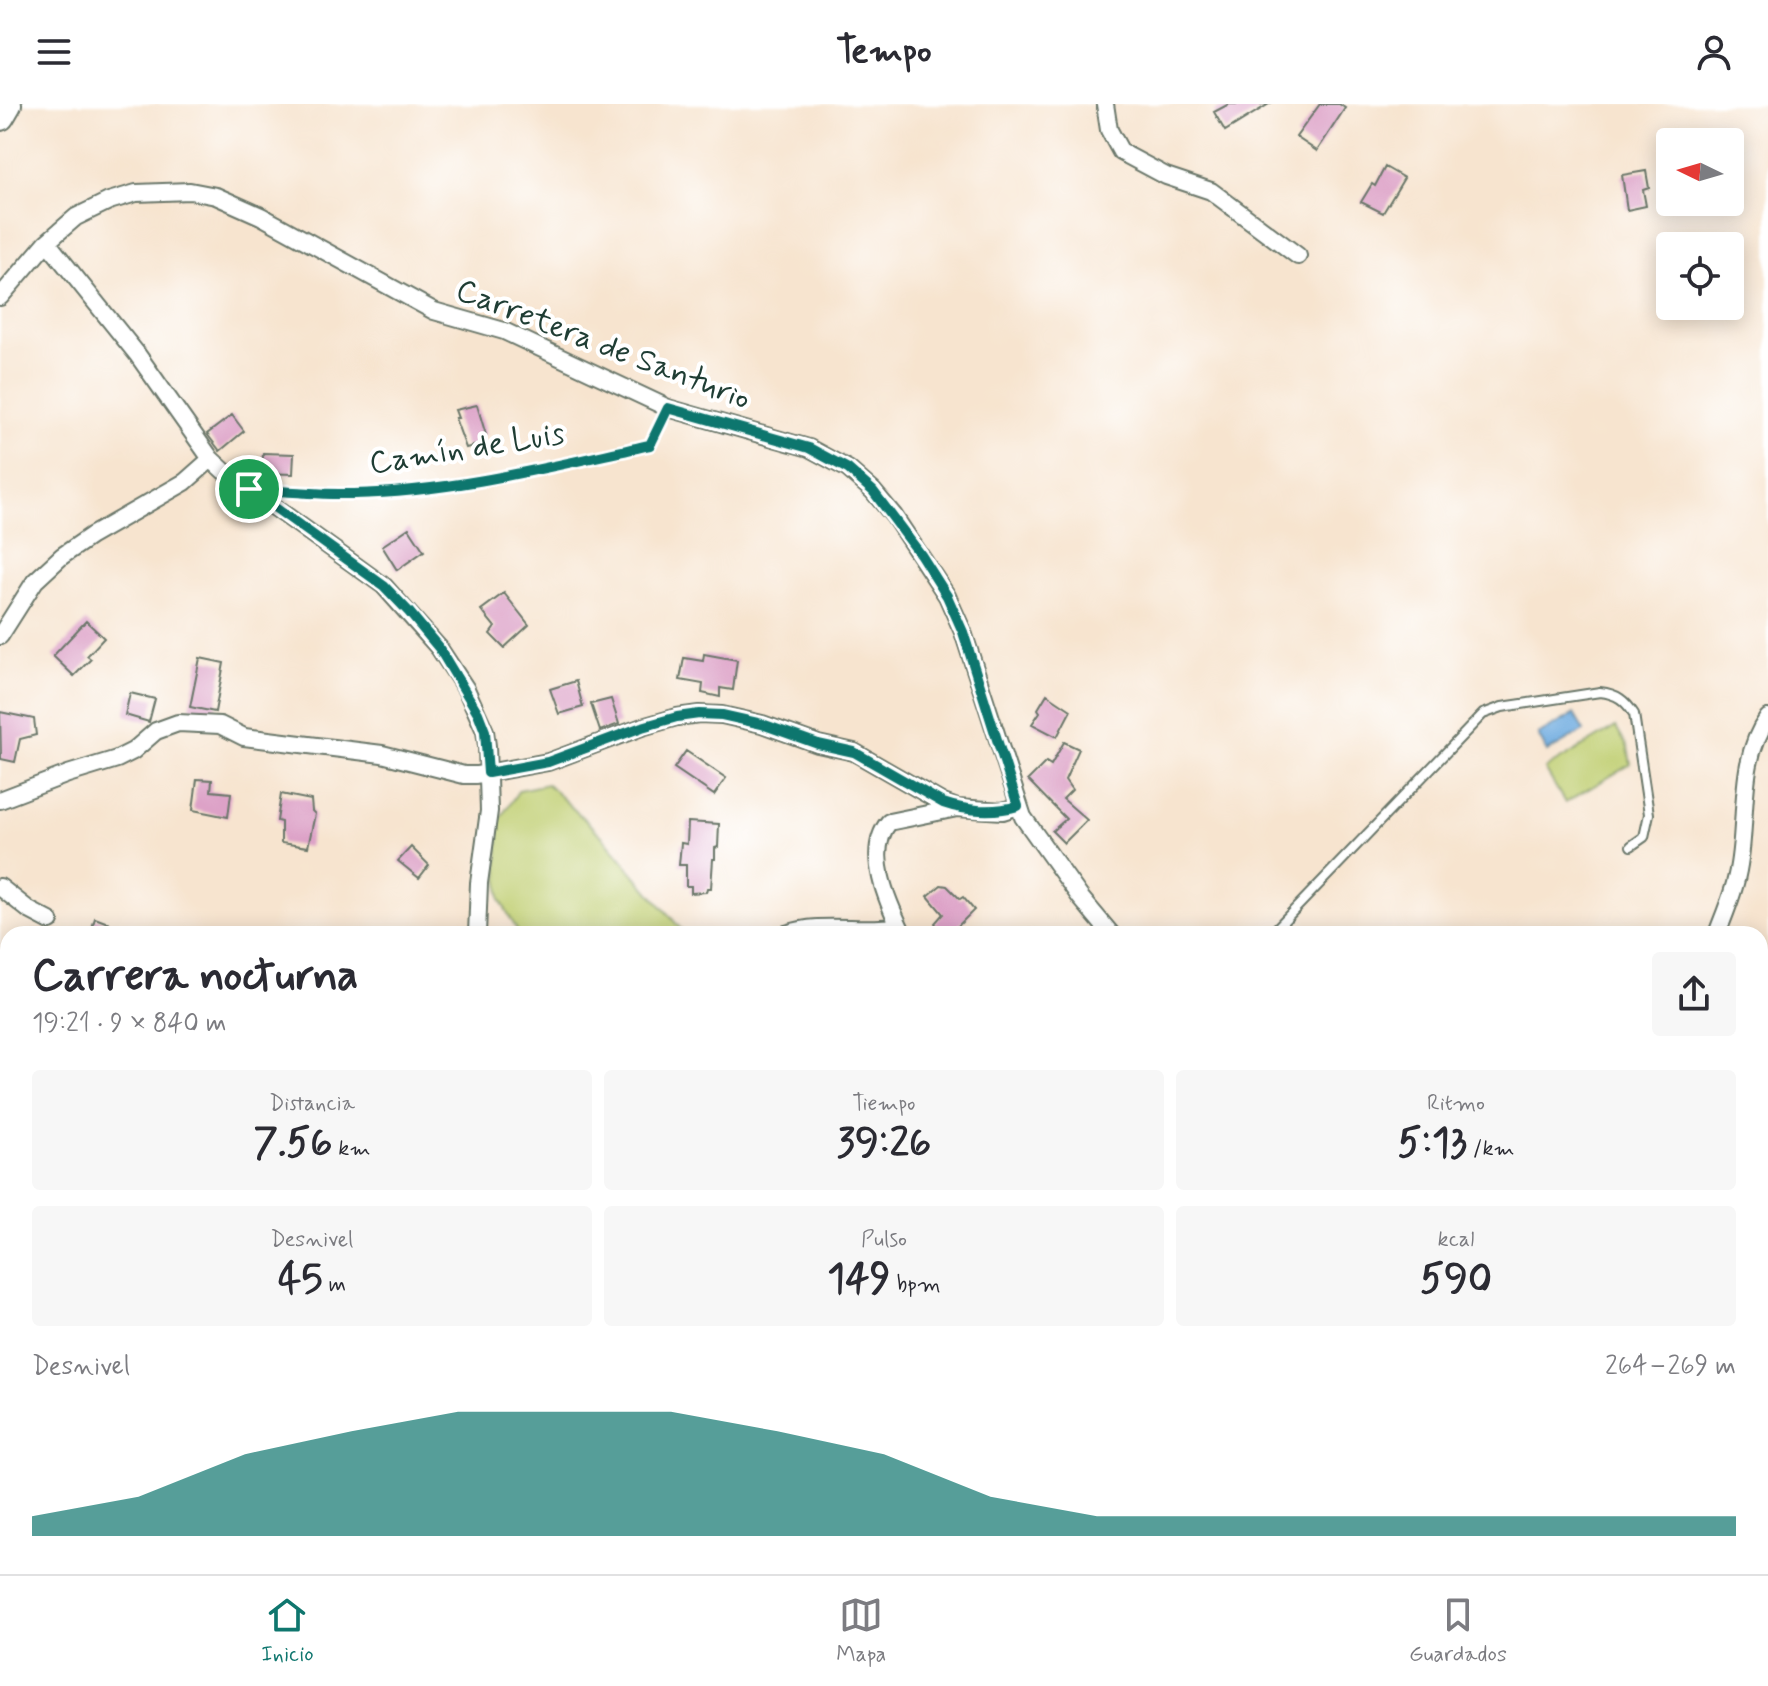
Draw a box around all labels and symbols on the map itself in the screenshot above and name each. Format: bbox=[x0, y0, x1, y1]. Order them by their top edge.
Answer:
north arrow bbox=[1656, 128, 1744, 216]
street label: Carretera de Santurio bbox=[450, 269, 756, 421]
street label: Camín de Luis bbox=[366, 413, 568, 485]
pin bbox=[215, 455, 283, 523]

